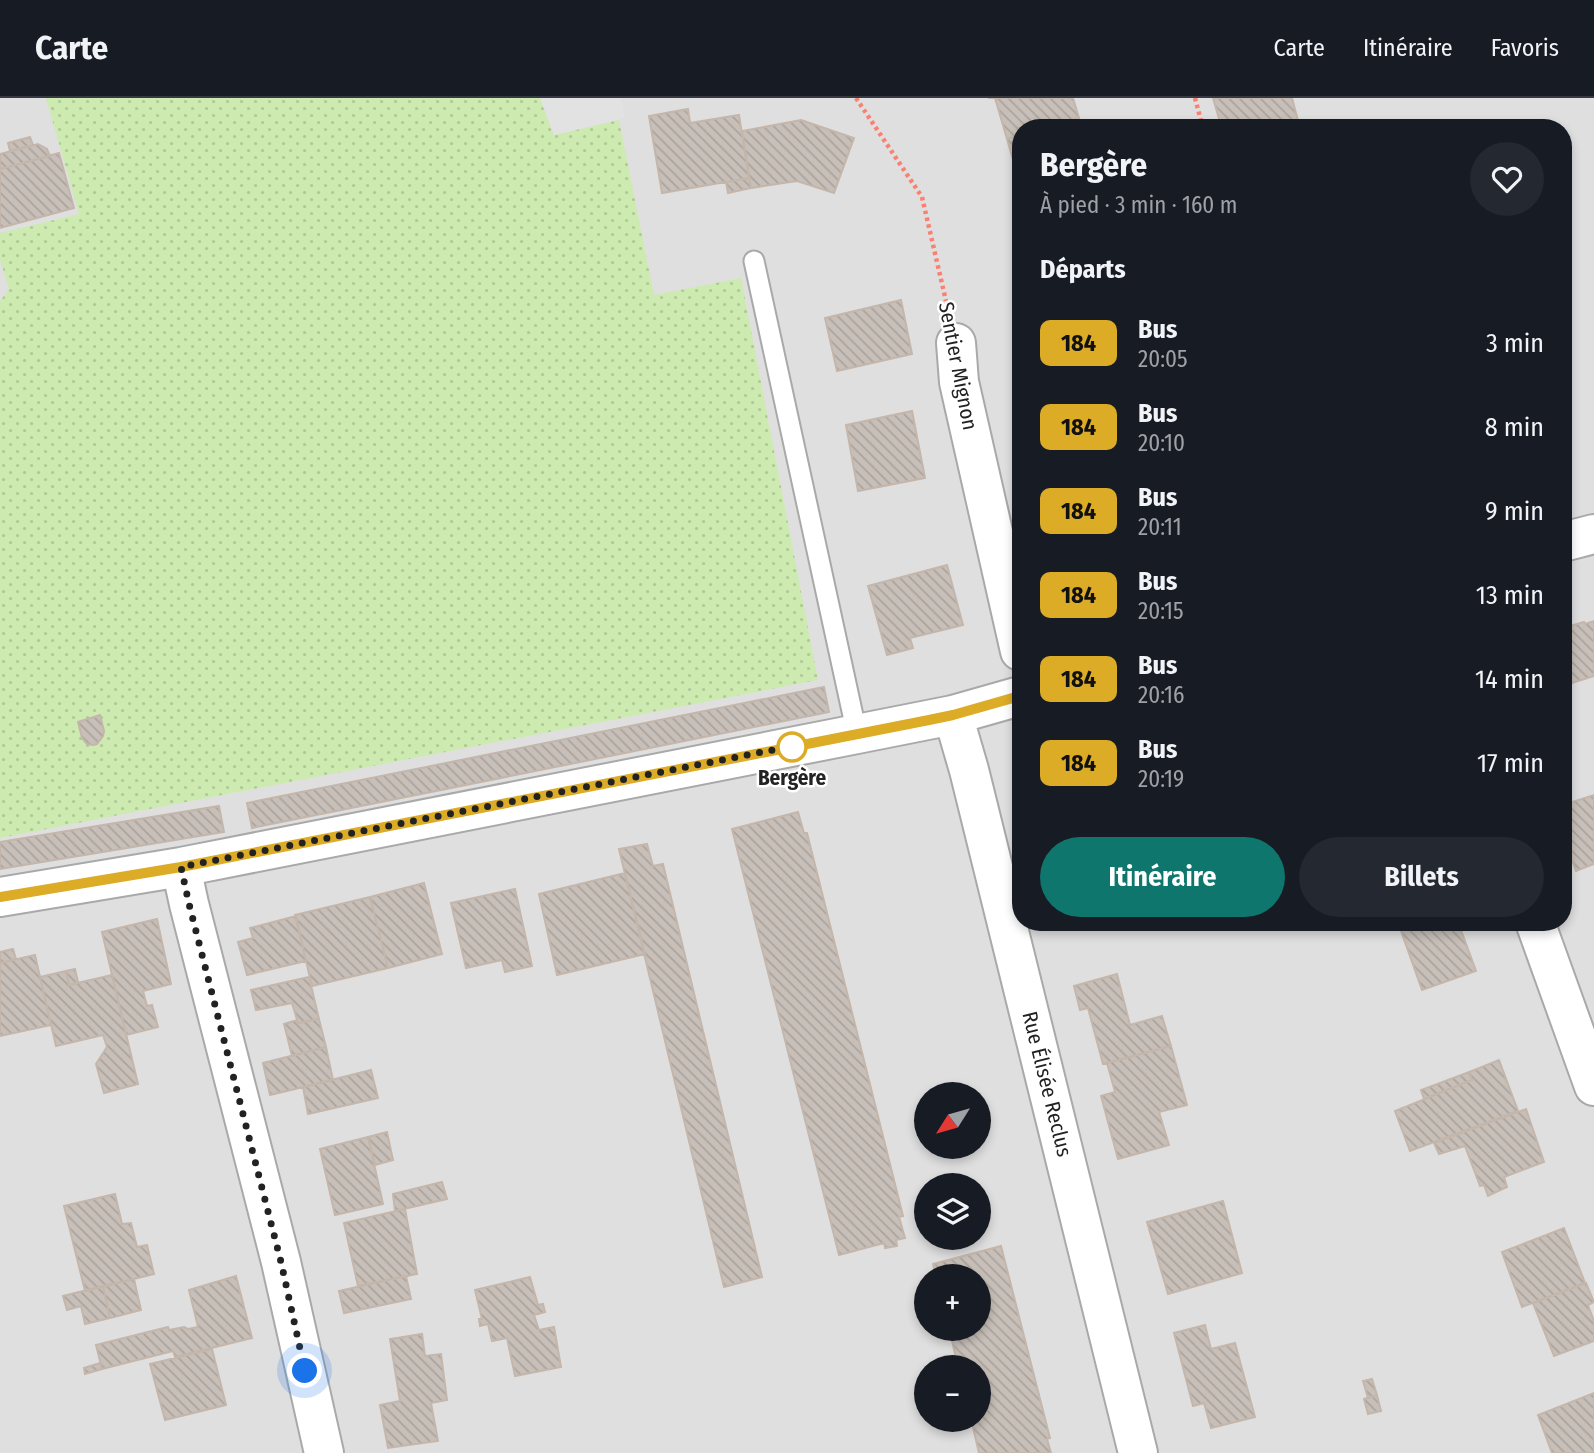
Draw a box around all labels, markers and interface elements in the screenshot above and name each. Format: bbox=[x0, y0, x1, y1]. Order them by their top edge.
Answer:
text: Carte bbox=[35, 28, 108, 68]
text: Carte bbox=[1274, 34, 1325, 62]
text: Itinéraire bbox=[1363, 34, 1453, 62]
text: Favoris bbox=[1491, 34, 1559, 62]
button: heart bbox=[1470, 142, 1544, 216]
text: Bergère bbox=[1040, 145, 1147, 185]
text: À pied · 3 min · 160 m bbox=[1040, 191, 1237, 219]
text: Départs bbox=[1040, 254, 1126, 285]
street label: Sentier Mignon bbox=[933, 300, 983, 432]
text: Bus bbox=[1138, 314, 1177, 345]
text: 3 min bbox=[1486, 328, 1544, 359]
text: 184 bbox=[1061, 329, 1096, 357]
text: 20:05 bbox=[1138, 345, 1188, 373]
text: Bus bbox=[1138, 398, 1177, 429]
text: 8 min bbox=[1485, 412, 1544, 443]
text: 184 bbox=[1061, 413, 1096, 441]
text: 20:10 bbox=[1138, 429, 1185, 457]
text: Bus bbox=[1138, 482, 1177, 513]
text: 9 min bbox=[1485, 496, 1544, 527]
text: 184 bbox=[1061, 497, 1096, 525]
text: 20:11 bbox=[1138, 513, 1182, 541]
text: Bus bbox=[1138, 566, 1177, 597]
text: 13 min bbox=[1476, 580, 1544, 611]
text: 184 bbox=[1061, 581, 1096, 609]
text: 20:15 bbox=[1138, 597, 1184, 625]
text: Bus bbox=[1138, 650, 1177, 681]
text: 14 min bbox=[1475, 664, 1544, 695]
text: 184 bbox=[1061, 665, 1096, 693]
text: 20:16 bbox=[1138, 681, 1184, 709]
marker: Bergère bbox=[777, 732, 807, 762]
text: Bus bbox=[1138, 734, 1177, 765]
text: 17 min bbox=[1477, 748, 1544, 779]
text: 184 bbox=[1061, 749, 1096, 777]
place label: Bergère bbox=[758, 765, 826, 791]
text: 20:19 bbox=[1138, 765, 1184, 793]
button: Itinéraire bbox=[1040, 837, 1285, 917]
button: Billets bbox=[1299, 837, 1544, 917]
street label: Rue Élisée Reclus bbox=[1016, 1009, 1078, 1159]
north arrow bbox=[914, 1082, 990, 1158]
map controls bbox=[914, 1082, 991, 1432]
button: layers bbox=[914, 1173, 991, 1250]
button: + bbox=[914, 1264, 991, 1341]
your location bbox=[287, 1353, 322, 1388]
button: − bbox=[914, 1355, 991, 1432]

